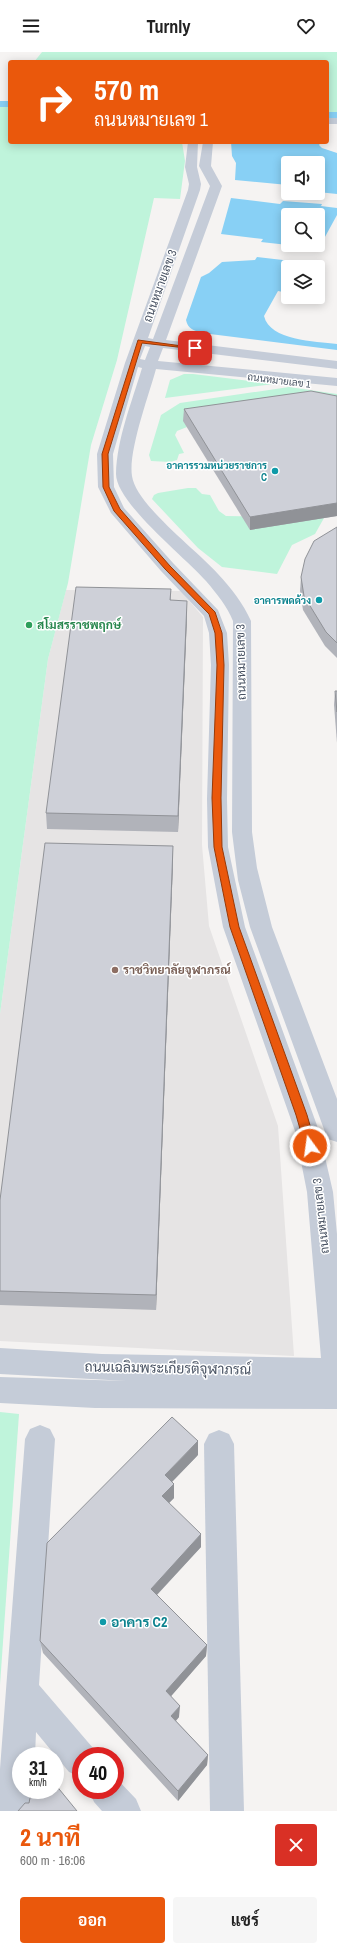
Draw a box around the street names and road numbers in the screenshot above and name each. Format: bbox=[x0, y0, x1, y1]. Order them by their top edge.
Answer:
street label: ถนนหมายเลข 3 bbox=[139, 248, 181, 324]
street label: ถนนหมายเลข 1 bbox=[247, 370, 312, 391]
street label: ถนนหมายเลข 3 bbox=[232, 624, 250, 700]
street label: ถนนหมายเลข 3 bbox=[309, 1177, 333, 1255]
street label: ถนนเฉลิมพระเกียรติจุฬาภรณ์ bbox=[84, 1358, 252, 1379]

